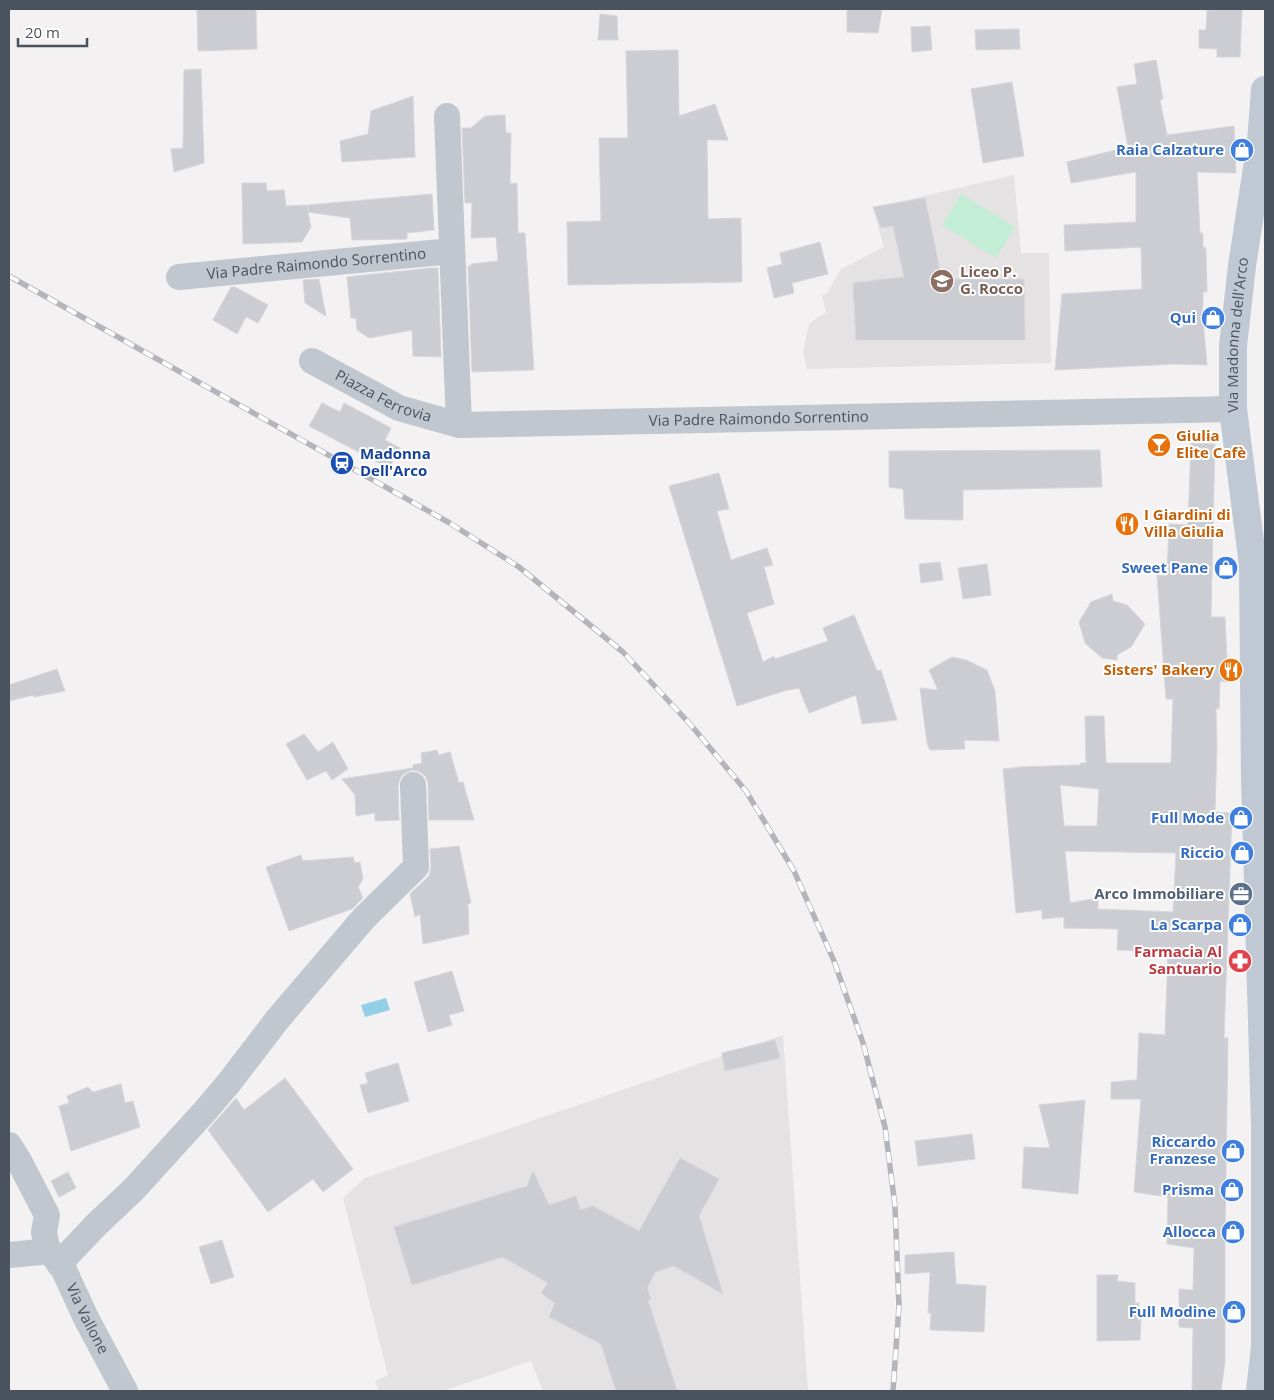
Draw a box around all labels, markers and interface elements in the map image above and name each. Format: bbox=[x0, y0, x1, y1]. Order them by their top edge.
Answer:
scale bar bbox=[18, 15, 86, 47]
text: 20 m bbox=[25, 22, 60, 42]
shop icon: Raia Calzature bbox=[1229, 137, 1255, 163]
place label: Raia Calzature bbox=[1116, 139, 1224, 159]
street label: Via Padre Raimondo Sorrentino bbox=[206, 243, 427, 283]
street label: Via Madonna dell'Arco bbox=[1222, 256, 1252, 413]
place label: Liceo P. G. Rocco bbox=[960, 261, 1023, 298]
school or university icon: Liceo P. G. Rocco bbox=[929, 268, 955, 294]
shop icon: Qui bbox=[1200, 305, 1226, 331]
place label: Qui bbox=[1170, 307, 1196, 327]
street label: Piazza Ferrovia bbox=[332, 364, 434, 426]
street label: Via Padre Raimondo Sorrentino bbox=[648, 406, 869, 430]
place label: Giulia Elite Cafè bbox=[1176, 425, 1246, 462]
bar icon: Giulia Elite Cafè bbox=[1146, 432, 1172, 458]
place label: Madonna Dell'Arco bbox=[360, 443, 431, 480]
station icon: Madonna Dell'Arco bbox=[329, 450, 355, 476]
place label: I Giardini di Villa Giulia bbox=[1144, 504, 1231, 541]
restaurant icon: I Giardini di Villa Giulia bbox=[1114, 511, 1140, 537]
shop icon: Sweet Pane bbox=[1213, 555, 1239, 581]
place label: Sweet Pane bbox=[1122, 557, 1208, 577]
restaurant icon: Sisters' Bakery bbox=[1218, 657, 1244, 683]
place label: Sisters' Bakery bbox=[1104, 659, 1214, 679]
shop icon: Full Mode bbox=[1228, 805, 1254, 831]
place label: Full Mode bbox=[1151, 807, 1224, 827]
shop icon: Riccio bbox=[1229, 840, 1255, 866]
place label: Riccio bbox=[1180, 842, 1224, 862]
office icon: Arco Immobiliare bbox=[1228, 881, 1254, 907]
place label: Arco Immobiliare bbox=[1094, 883, 1224, 903]
shop icon: La Scarpa bbox=[1227, 912, 1253, 938]
place label: La Scarpa bbox=[1150, 914, 1222, 934]
place label: Farmacia Al Santuario bbox=[1134, 941, 1222, 978]
pharmacy icon: Farmacia Al Santuario bbox=[1227, 948, 1253, 974]
place label: Riccardo Franzese bbox=[1150, 1131, 1216, 1168]
shop icon: Riccardo Franzese bbox=[1220, 1138, 1246, 1164]
shop icon: Prisma bbox=[1219, 1177, 1245, 1203]
place label: Prisma bbox=[1162, 1179, 1214, 1199]
shop icon: Allocca bbox=[1220, 1219, 1246, 1245]
place label: Allocca bbox=[1163, 1221, 1216, 1241]
street label: Via Vallone bbox=[62, 1280, 114, 1357]
shop icon: Full Modine bbox=[1221, 1299, 1247, 1325]
place label: Full Modine bbox=[1129, 1301, 1216, 1321]

